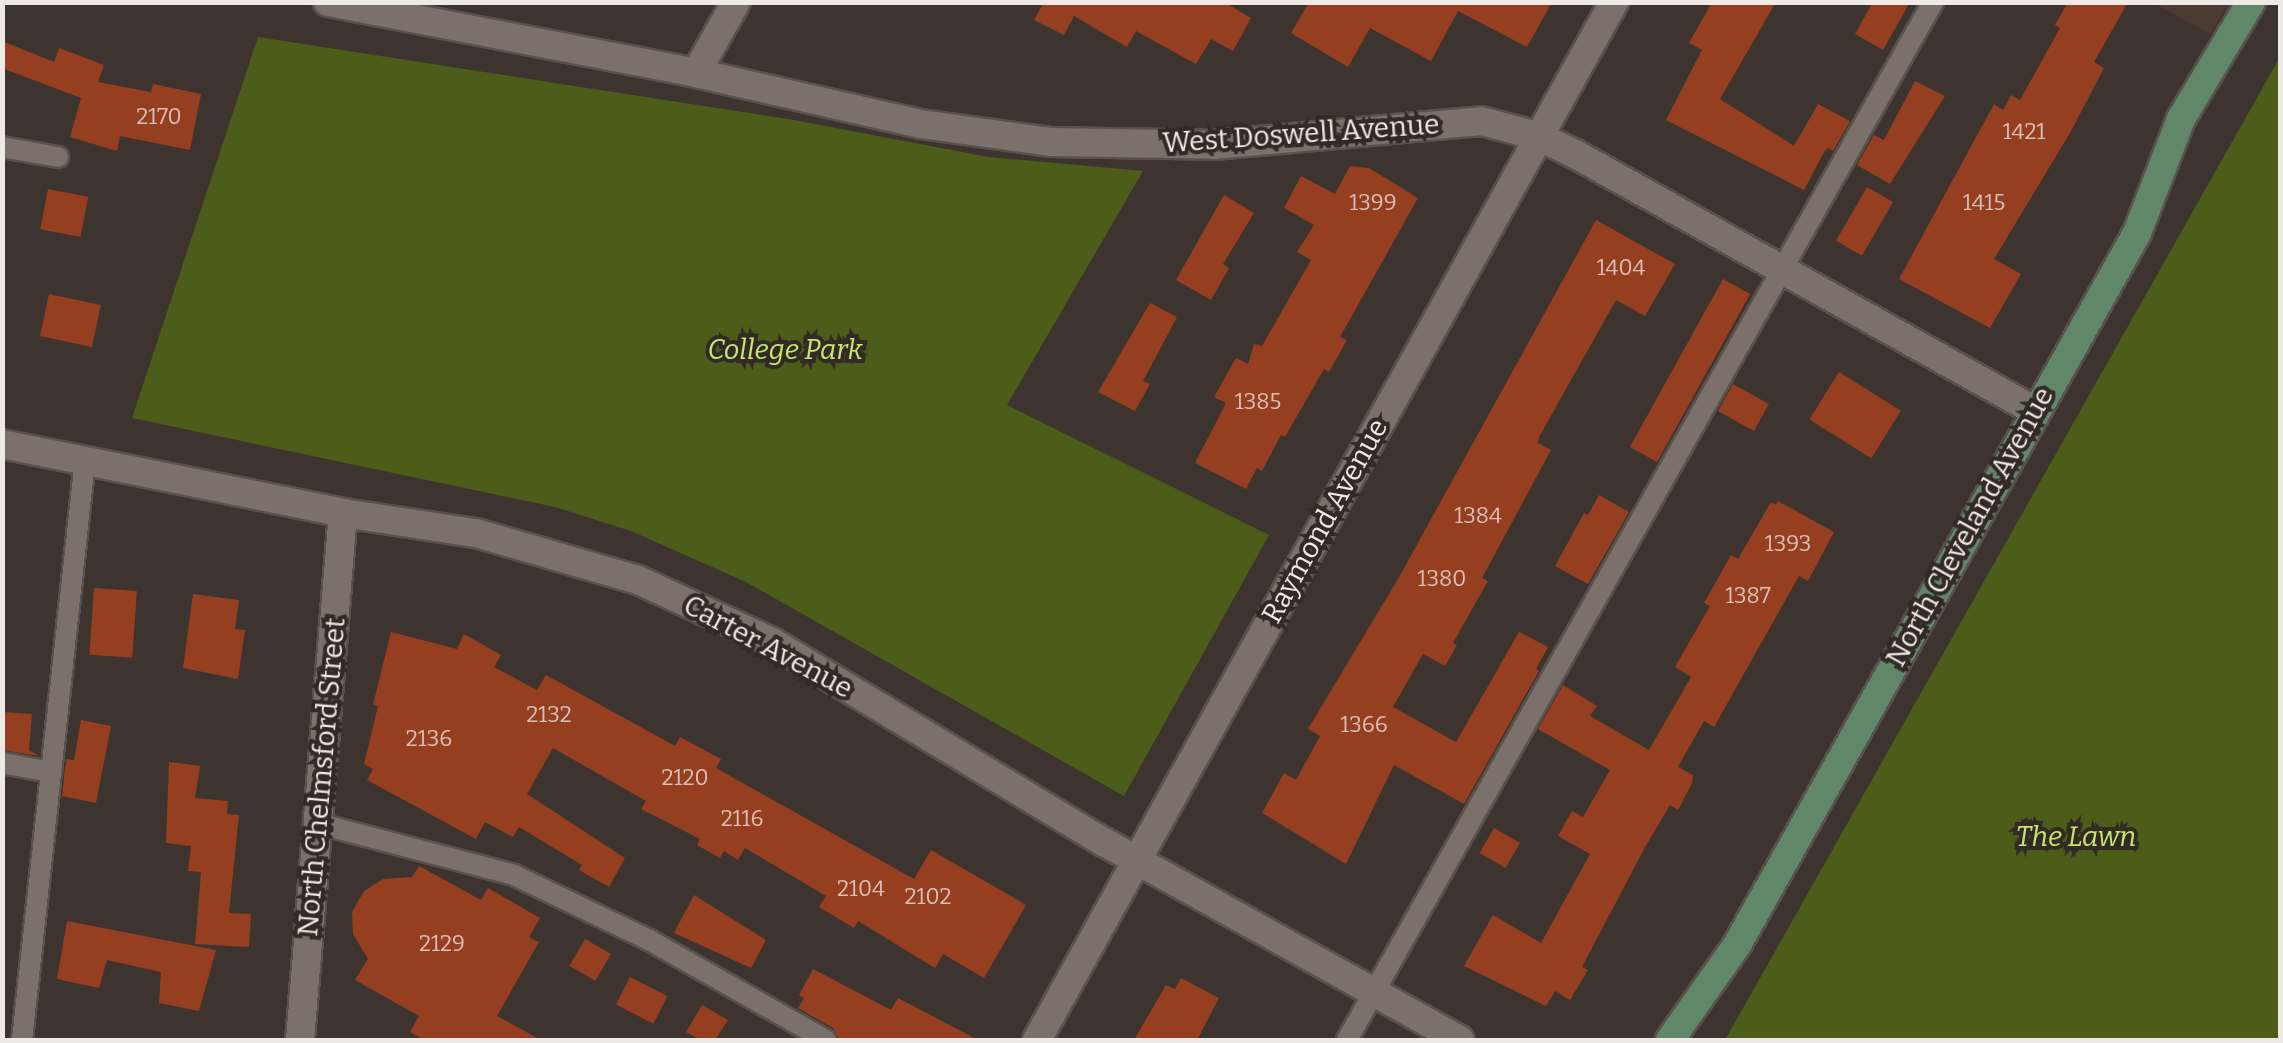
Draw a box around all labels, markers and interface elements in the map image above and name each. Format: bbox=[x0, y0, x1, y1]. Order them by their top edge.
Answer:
house number: 2170 bbox=[136, 104, 182, 130]
street label: West Doswell Avenue bbox=[1161, 108, 1441, 160]
house number: 1421 bbox=[2003, 119, 2045, 145]
house number: 1399 bbox=[1349, 190, 1397, 216]
house number: 1415 bbox=[1963, 190, 2005, 216]
house number: 1404 bbox=[1597, 255, 1645, 281]
park label: College Park bbox=[707, 333, 863, 367]
street label: North Cleveland Avenue bbox=[1879, 382, 2061, 672]
house number: 1385 bbox=[1235, 389, 1281, 415]
street label: Raymond Avenue bbox=[1255, 413, 1395, 629]
house number: 1384 bbox=[1454, 503, 1502, 529]
house number: 1393 bbox=[1765, 531, 1811, 557]
house number: 1380 bbox=[1418, 566, 1466, 592]
house number: 1387 bbox=[1725, 583, 1771, 609]
street label: Carter Avenue bbox=[678, 588, 858, 706]
street label: North Chelmsford Street bbox=[291, 616, 353, 938]
house number: 2132 bbox=[526, 702, 572, 728]
house number: 1366 bbox=[1340, 712, 1388, 738]
house number: 2136 bbox=[406, 726, 452, 752]
house number: 2120 bbox=[662, 765, 708, 791]
house number: 2116 bbox=[721, 806, 763, 832]
park label: The Lawn bbox=[2016, 820, 2136, 854]
house number: 2104 bbox=[837, 876, 885, 902]
house number: 2102 bbox=[905, 884, 951, 910]
house number: 2129 bbox=[419, 931, 465, 957]

